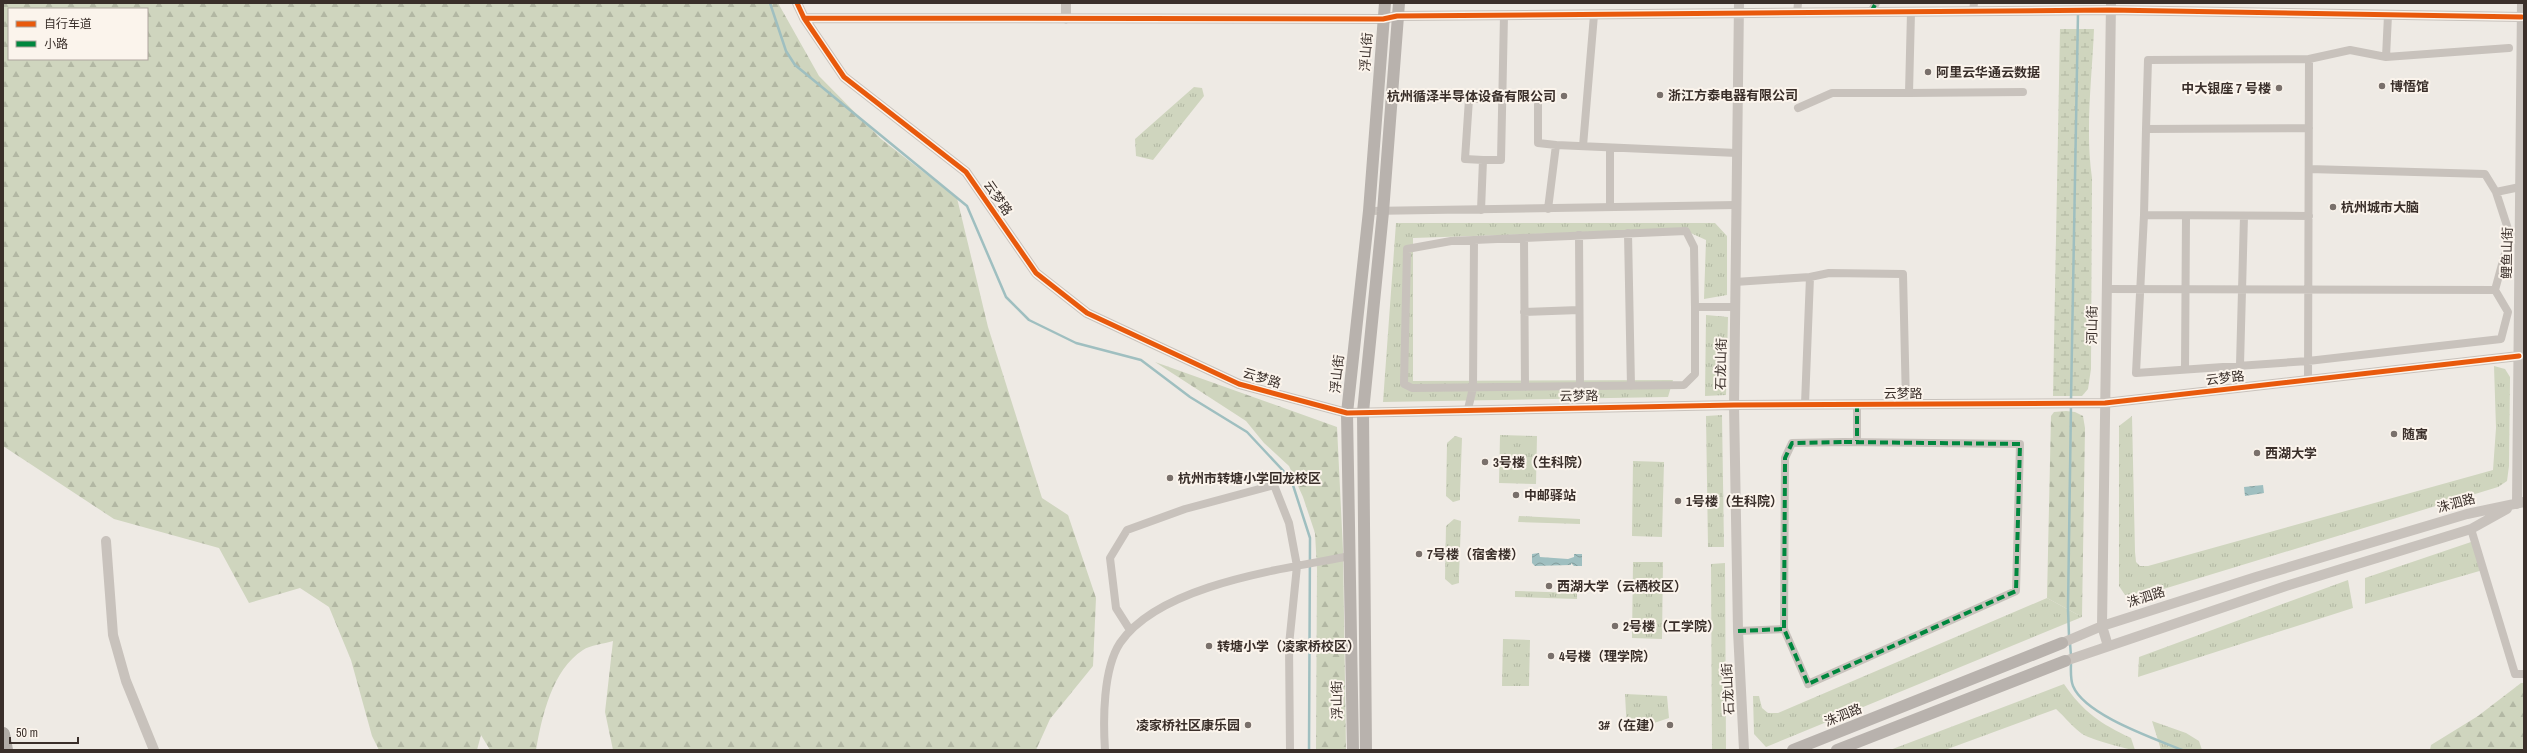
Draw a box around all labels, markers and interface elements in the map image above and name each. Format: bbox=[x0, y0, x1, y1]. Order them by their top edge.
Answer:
legend bbox=[8, 8, 148, 60]
text: 自行车道 bbox=[44, 16, 92, 32]
street label: 浮山街 bbox=[1356, 32, 1376, 72]
text: 小路 bbox=[44, 36, 68, 52]
place label: 阿里云华通云数据 bbox=[1936, 64, 2040, 81]
marker: 阿里云华通云数据 bbox=[1923, 67, 1933, 77]
place label: 博悟馆 bbox=[2390, 78, 2429, 95]
place label: 中大银座 7 号楼 bbox=[2181, 80, 2271, 97]
marker: 博悟馆 bbox=[2377, 81, 2387, 91]
marker: 中大银座 7 号楼 bbox=[2274, 83, 2284, 93]
place label: 浙江方泰电器有限公司 bbox=[1668, 87, 1798, 104]
place label: 杭州循泽半导体设备有限公司 bbox=[1387, 88, 1556, 105]
marker: 浙江方泰电器有限公司 bbox=[1655, 90, 1665, 100]
marker: 杭州循泽半导体设备有限公司 bbox=[1559, 91, 1569, 101]
street label: 云梦路 bbox=[980, 177, 1016, 219]
place label: 杭州城市大脑 bbox=[2341, 199, 2419, 216]
marker: 杭州城市大脑 bbox=[2328, 202, 2338, 212]
street label: 鲤鱼山街 bbox=[2498, 227, 2516, 279]
street label: 河山街 bbox=[2083, 305, 2101, 345]
street label: 石龙山街 bbox=[1712, 338, 1730, 390]
street label: 浮山街 bbox=[1327, 354, 1347, 394]
street label: 云梦路 bbox=[1241, 364, 1283, 392]
street label: 云梦路 bbox=[2205, 367, 2245, 389]
street label: 云梦路 bbox=[1883, 385, 1923, 402]
street label: 云梦路 bbox=[1559, 387, 1599, 405]
place label: 随寓 bbox=[2402, 426, 2428, 443]
marker: 随寓 bbox=[2389, 429, 2399, 439]
place label: 西湖大学 bbox=[2265, 445, 2317, 462]
marker: 西湖大学 bbox=[2252, 448, 2262, 458]
place label: 3号楼（生科院） bbox=[1493, 454, 1590, 471]
marker: 3号楼（生科院） bbox=[1480, 457, 1490, 467]
place label: 杭州市转塘小学回龙校区 bbox=[1178, 470, 1321, 487]
marker: 杭州市转塘小学回龙校区 bbox=[1165, 473, 1175, 483]
place label: 中邮驿站 bbox=[1524, 487, 1576, 504]
marker: 中邮驿站 bbox=[1511, 490, 1521, 500]
street label: 洙泗路 bbox=[2435, 490, 2477, 516]
place label: 1号楼（生科院） bbox=[1686, 493, 1783, 510]
marker: 1号楼（生科院） bbox=[1673, 496, 1683, 506]
place label: 7号楼（宿舍楼） bbox=[1427, 546, 1524, 563]
marker: 7号楼（宿舍楼） bbox=[1414, 549, 1424, 559]
place label: 西湖大学（云栖校区） bbox=[1557, 578, 1687, 595]
marker: 西湖大学（云栖校区） bbox=[1544, 581, 1554, 591]
street label: 洙泗路 bbox=[2125, 583, 2167, 611]
place label: 2号楼（工学院） bbox=[1623, 618, 1720, 635]
marker: 2号楼（工学院） bbox=[1610, 621, 1620, 631]
place label: 转塘小学（凌家桥校区） bbox=[1217, 638, 1360, 655]
marker: 转塘小学（凌家桥校区） bbox=[1204, 641, 1214, 651]
place label: 4号楼（理学院） bbox=[1559, 648, 1656, 665]
marker: 4号楼（理学院） bbox=[1546, 651, 1556, 661]
street label: 石龙山街 bbox=[1718, 663, 1738, 715]
street label: 浮山街 bbox=[1328, 680, 1346, 720]
street label: 洙泗路 bbox=[1822, 700, 1864, 730]
place label: 凌家桥社区康乐园 bbox=[1136, 717, 1240, 734]
place label: 3#（在建） bbox=[1598, 717, 1662, 734]
scale bar bbox=[10, 719, 78, 745]
marker: 凌家桥社区康乐园 bbox=[1243, 720, 1253, 730]
marker: 3#（在建） bbox=[1665, 720, 1675, 730]
text: 50 m bbox=[16, 725, 38, 741]

